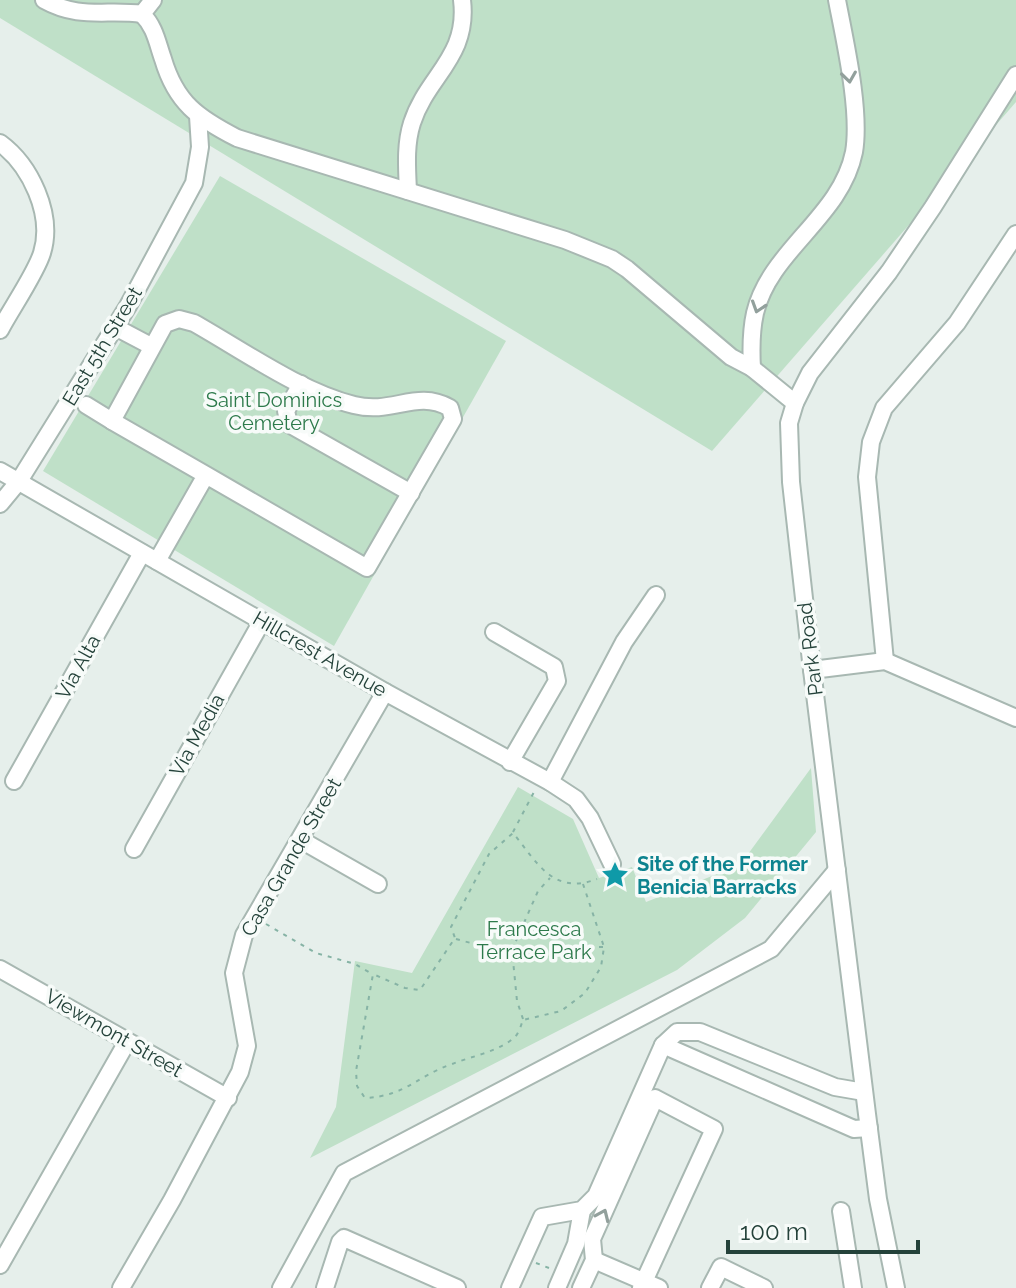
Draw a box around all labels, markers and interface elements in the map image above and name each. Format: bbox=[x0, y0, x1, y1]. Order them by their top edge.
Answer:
one-way arrow bbox=[840, 70, 857, 84]
street label: East 5th Street bbox=[57, 282, 147, 410]
one-way arrow bbox=[751, 300, 767, 314]
park label: Saint Dominics Cemetery bbox=[206, 388, 342, 435]
street label: Park Road bbox=[792, 601, 828, 697]
street label: Hillcrest Avenue bbox=[249, 606, 391, 702]
street label: Via Alta bbox=[51, 631, 105, 703]
street label: Via Media bbox=[165, 689, 229, 781]
street label: Casa Grande Street bbox=[236, 773, 346, 940]
place label: Site of the Former Benicia Barracks bbox=[637, 852, 808, 899]
place icon: Site of the Former Benicia Barracks bbox=[600, 860, 630, 890]
park label: Francesca Terrace Park bbox=[476, 917, 592, 964]
street label: Viewmont Street bbox=[41, 984, 187, 1082]
scale bar bbox=[728, 1204, 918, 1254]
one-way arrow bbox=[593, 1209, 609, 1223]
text: 100 m bbox=[740, 1217, 808, 1246]

